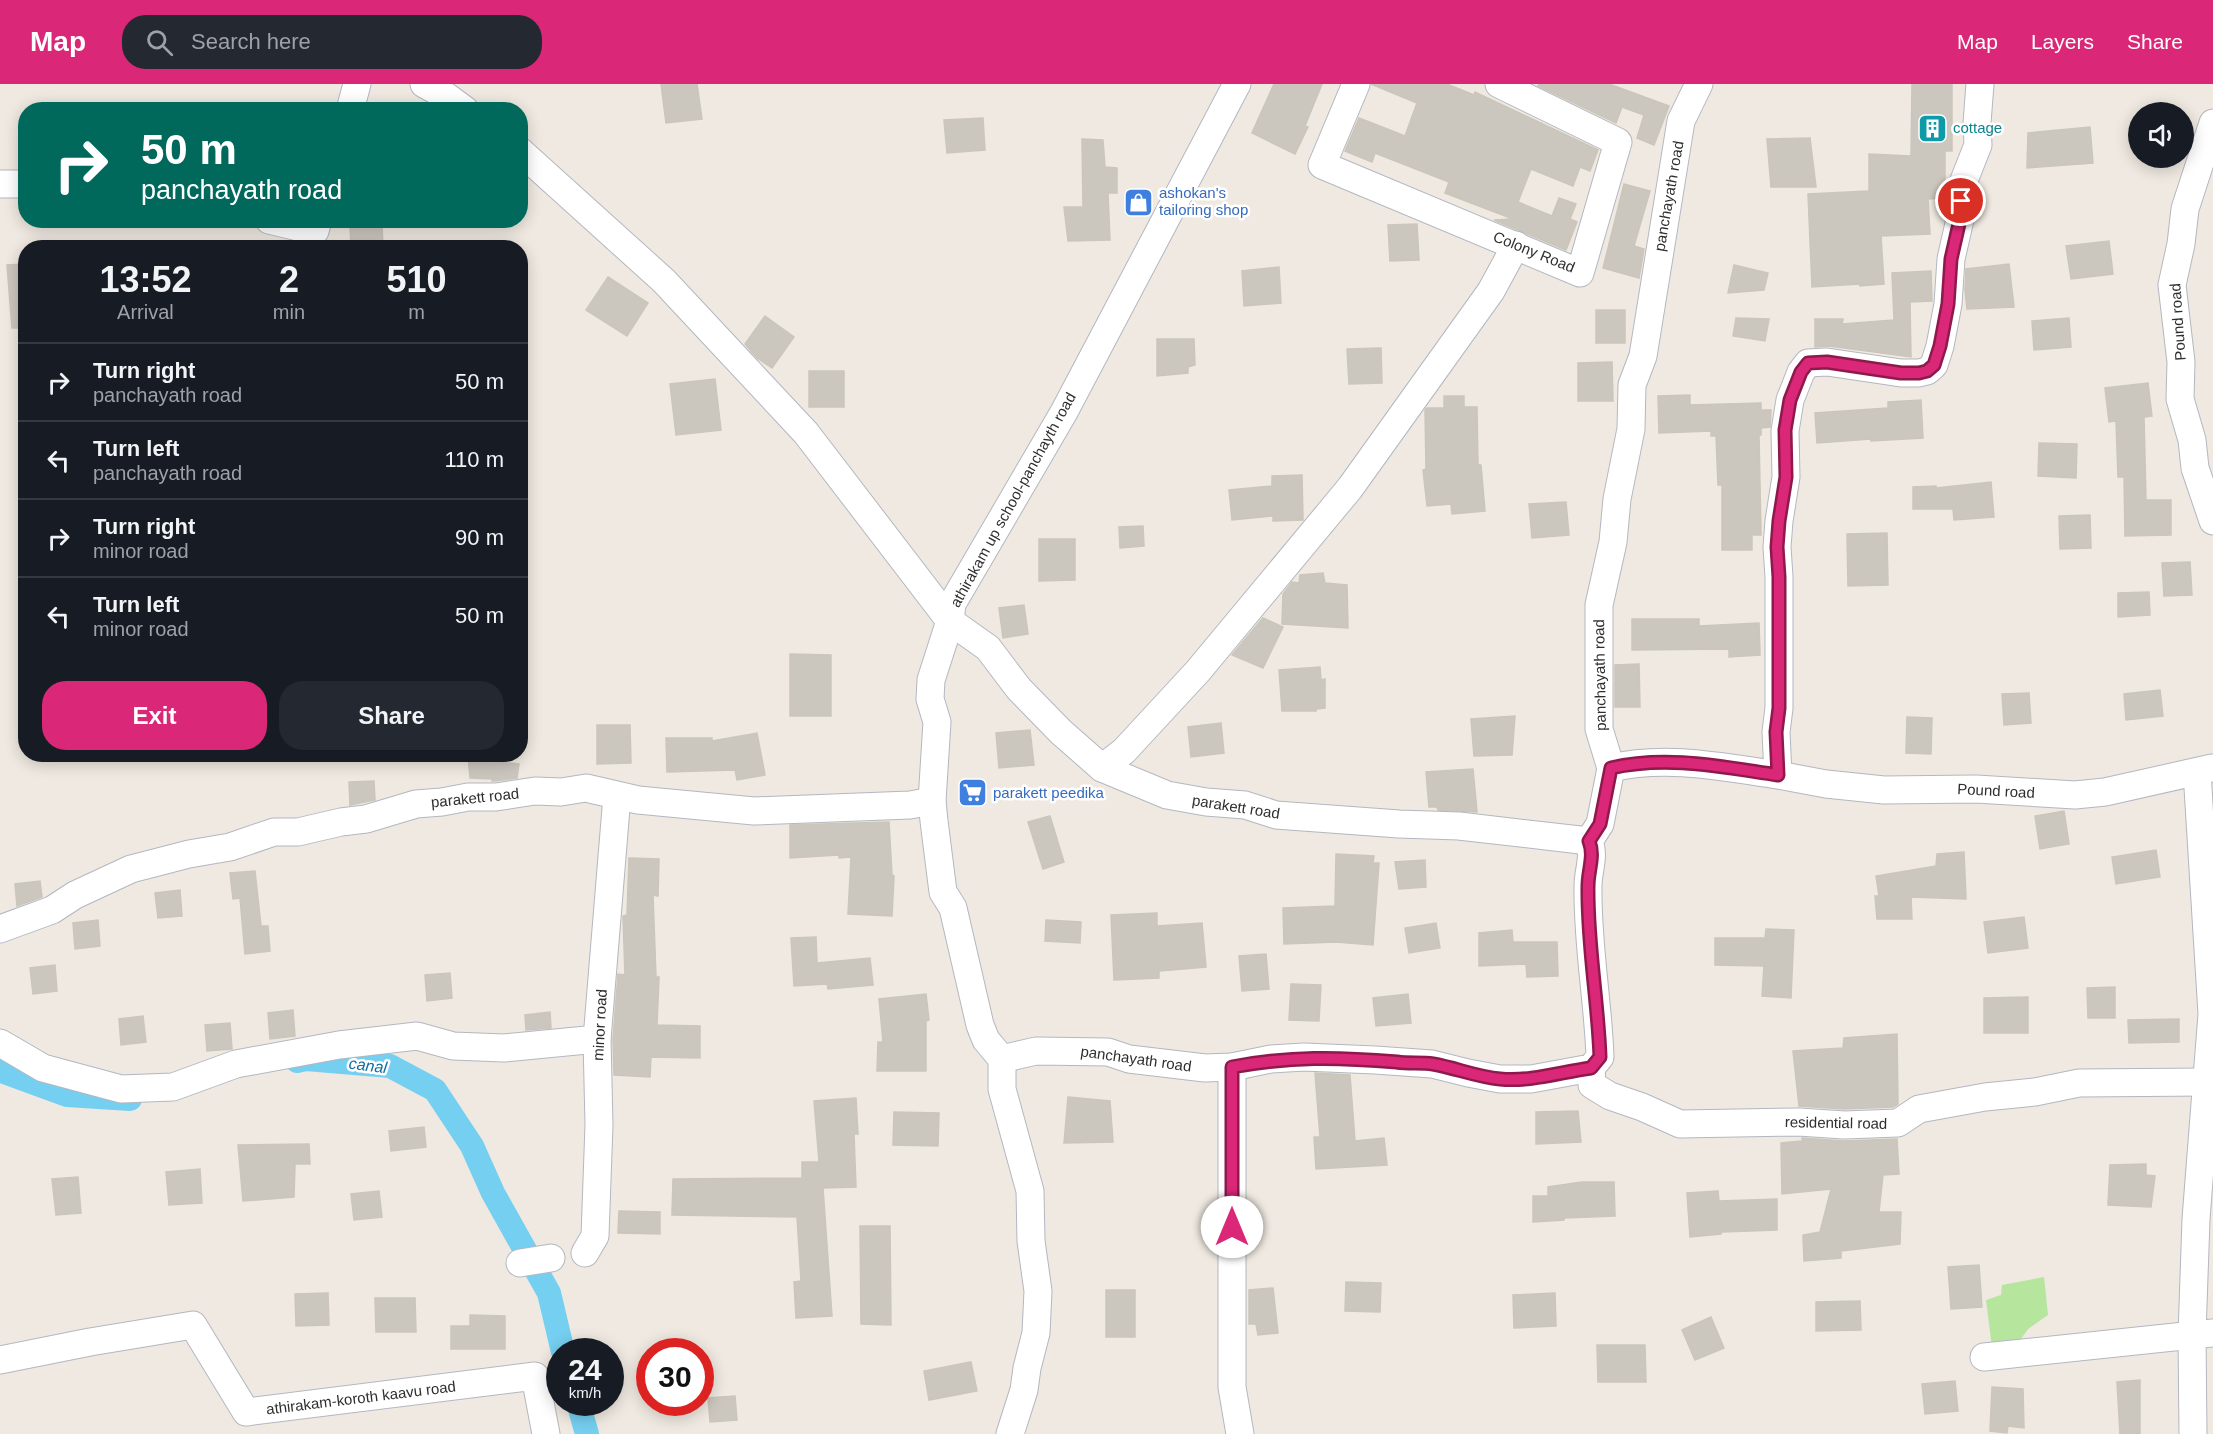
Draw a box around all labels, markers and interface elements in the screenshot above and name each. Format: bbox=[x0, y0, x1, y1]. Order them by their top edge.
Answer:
search box bbox=[122, 15, 542, 69]
text: Map bbox=[30, 26, 86, 57]
icon: search bbox=[143, 26, 176, 59]
text: Search here bbox=[191, 29, 311, 54]
text: Map bbox=[1957, 30, 1998, 53]
text: Layers bbox=[2031, 30, 2094, 53]
text: Share bbox=[2127, 30, 2183, 53]
map controls bbox=[2128, 102, 2194, 168]
button: sound bbox=[2128, 102, 2194, 168]
building icon: cottage bbox=[1916, 112, 1948, 144]
place label: cottage bbox=[1953, 119, 2002, 136]
icon: right bbox=[42, 126, 120, 204]
text: 50 m bbox=[141, 126, 237, 173]
street label: panchayath road bbox=[1650, 139, 1687, 252]
text: panchayath road bbox=[141, 175, 342, 205]
pin bbox=[1935, 175, 1986, 226]
place label: ashokan's tailoring shop bbox=[1159, 184, 1248, 218]
icon: arrive bbox=[1944, 184, 1977, 217]
shop icon: ashokan's tailoring shop bbox=[1122, 186, 1154, 218]
street label: Colony Road bbox=[1491, 227, 1578, 276]
text: 13:52 bbox=[99, 259, 191, 300]
text: 2 bbox=[279, 259, 299, 300]
text: 510 bbox=[386, 259, 447, 300]
street label: Pound road bbox=[2166, 283, 2189, 361]
text: Arrival bbox=[117, 301, 174, 323]
text: min bbox=[273, 301, 305, 323]
text: m bbox=[408, 301, 425, 323]
text: Turn right bbox=[93, 358, 195, 383]
icon: right bbox=[42, 366, 75, 399]
text: 50 m bbox=[455, 369, 504, 394]
text: panchayath road bbox=[93, 384, 242, 406]
street label: athirakam up school-panchayth road bbox=[946, 390, 1079, 610]
text: Turn left bbox=[93, 436, 179, 461]
icon: left bbox=[42, 444, 75, 477]
text: 110 m bbox=[444, 447, 504, 472]
text: panchayath road bbox=[93, 462, 242, 484]
text: Turn right bbox=[93, 514, 195, 539]
icon: right bbox=[42, 522, 75, 555]
text: 90 m bbox=[455, 525, 504, 550]
text: minor road bbox=[93, 540, 189, 562]
text: Turn left bbox=[93, 592, 179, 617]
icon: left bbox=[42, 600, 75, 633]
text: 50 m bbox=[455, 603, 504, 628]
text: minor road bbox=[93, 618, 189, 640]
street label: panchayath road bbox=[1590, 619, 1609, 731]
button: Exit bbox=[42, 681, 267, 750]
button: Share bbox=[279, 681, 504, 750]
supermarket icon: parakett peedika bbox=[956, 777, 988, 809]
street label: Pound road bbox=[1957, 780, 2035, 801]
street label: parakett road bbox=[430, 784, 520, 811]
place label: parakett peedika bbox=[993, 784, 1105, 801]
street label: parakett road bbox=[1191, 791, 1281, 822]
street label: minor road bbox=[589, 989, 610, 1061]
street label: panchayath road bbox=[1080, 1042, 1193, 1075]
water label: canal bbox=[348, 1055, 388, 1076]
street label: residential road bbox=[1785, 1113, 1887, 1132]
position arrow bbox=[1200, 1195, 1264, 1259]
speed limit sign: 30 bbox=[636, 1338, 714, 1416]
text: 24 bbox=[568, 1353, 602, 1386]
street label: athirakam-koroth kaavu road bbox=[265, 1377, 457, 1418]
text: km/h bbox=[569, 1384, 601, 1401]

